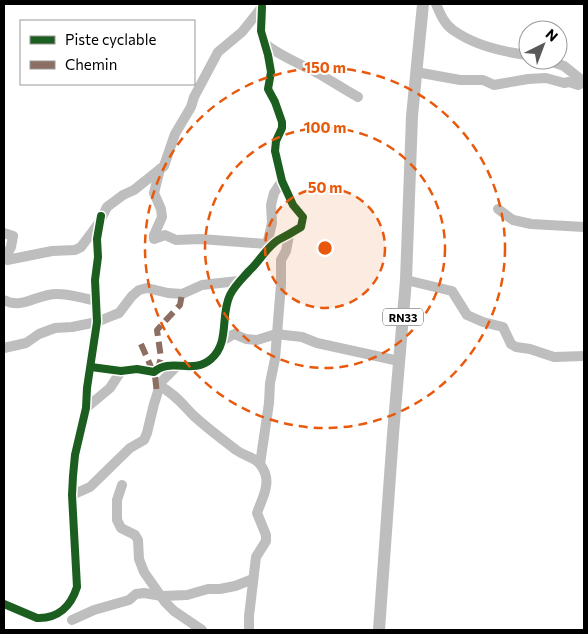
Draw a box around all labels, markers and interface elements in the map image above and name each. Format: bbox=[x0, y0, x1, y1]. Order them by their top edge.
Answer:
legend bbox=[20, 20, 195, 85]
north arrow bbox=[518, 20, 568, 70]
text: N bbox=[542, 25, 562, 45]
text: Piste cyclable bbox=[65, 30, 157, 48]
text: Chemin bbox=[65, 55, 117, 73]
text: 150 m bbox=[304, 58, 346, 76]
text: 100 m bbox=[304, 118, 346, 136]
text: 50 m bbox=[308, 178, 342, 196]
centre of rings bbox=[316, 239, 334, 257]
road number: RN33 bbox=[383, 308, 423, 326]

